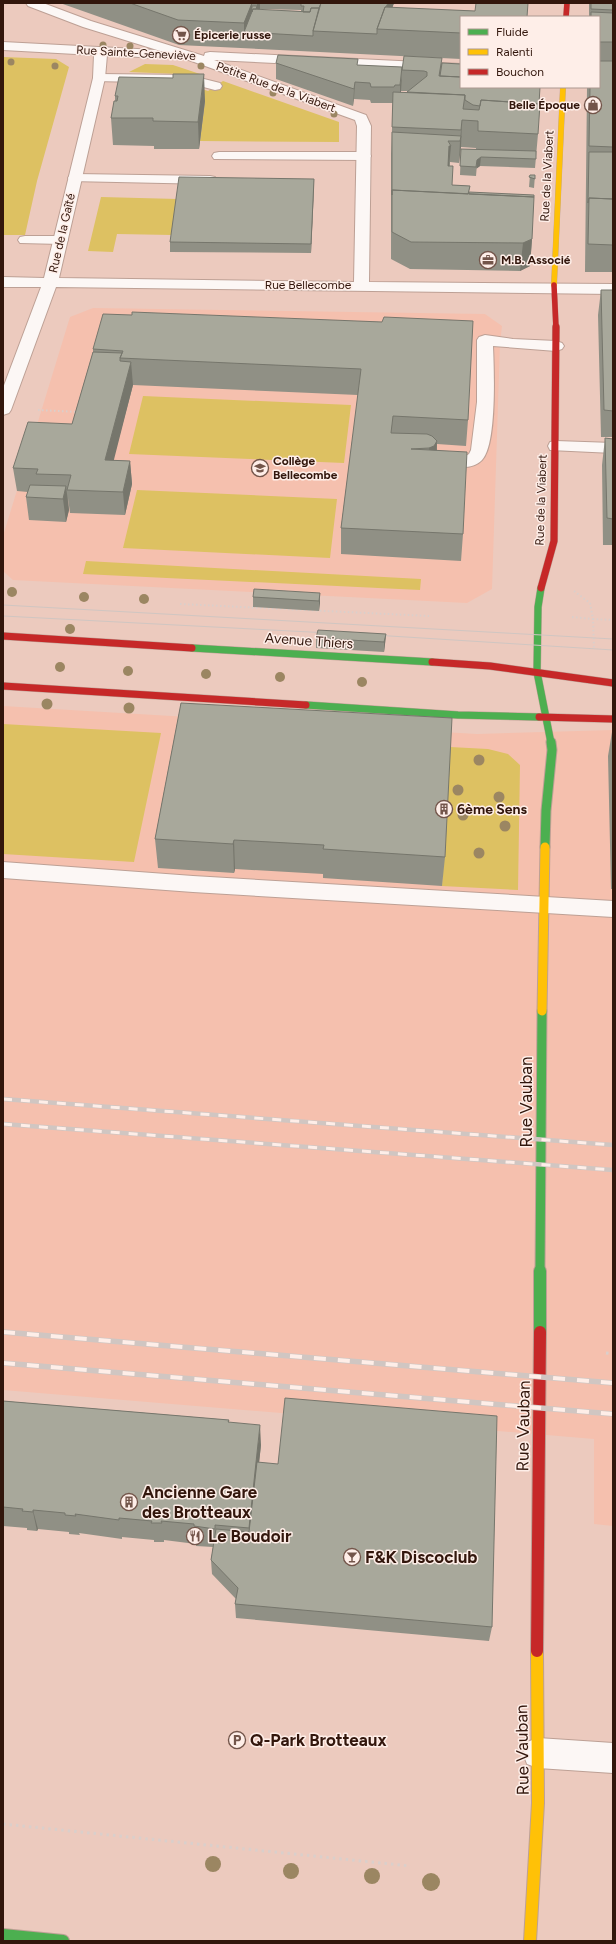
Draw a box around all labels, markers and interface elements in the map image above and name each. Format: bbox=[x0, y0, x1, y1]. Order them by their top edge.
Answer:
legend bbox=[460, 16, 600, 88]
supermarket icon: Épicerie russe bbox=[171, 25, 191, 45]
text: Fluide bbox=[496, 25, 529, 39]
place label: Épicerie russe bbox=[194, 28, 271, 42]
street label: Rue Sainte-Geneviève bbox=[76, 43, 197, 63]
text: Ralenti bbox=[496, 45, 533, 59]
street label: Petite Rue de la Viabert bbox=[214, 59, 338, 115]
text: Bouchon bbox=[496, 65, 544, 79]
shop icon: Belle Époque bbox=[583, 95, 603, 115]
place label: Belle Époque bbox=[509, 98, 580, 112]
street label: Rue de la Viabert bbox=[538, 130, 556, 222]
street label: Rue de la Gaîté bbox=[46, 191, 78, 274]
office icon: M.B. Associé bbox=[478, 250, 498, 270]
place label: M.B. Associé bbox=[501, 253, 571, 267]
street label: Rue Bellecombe bbox=[265, 278, 352, 292]
place label: Collège Bellecombe bbox=[273, 454, 338, 482]
street label: Rue de la Viabert bbox=[532, 454, 550, 546]
school or university icon: Collège Bellecombe bbox=[250, 458, 270, 478]
street label: Avenue Thiers bbox=[264, 629, 354, 653]
building icon: 6ème Sens bbox=[434, 799, 454, 819]
place label: 6ème Sens bbox=[457, 801, 527, 818]
street label: Rue Vauban bbox=[516, 1057, 536, 1147]
street label: Rue Vauban bbox=[512, 1380, 534, 1472]
place label: Ancienne Gare des Brotteaux bbox=[142, 1482, 258, 1522]
building icon: Ancienne Gare des Brotteaux bbox=[119, 1492, 139, 1512]
restaurant icon: Le Boudoir bbox=[185, 1526, 205, 1546]
place label: Le Boudoir bbox=[208, 1526, 292, 1546]
bar icon: F&K Discoclub bbox=[342, 1547, 362, 1567]
place label: F&K Discoclub bbox=[365, 1547, 477, 1567]
street label: Rue Vauban bbox=[511, 1704, 533, 1796]
parking icon: Q-Park Brotteaux bbox=[227, 1730, 247, 1750]
place label: Q-Park Brotteaux bbox=[250, 1730, 387, 1750]

